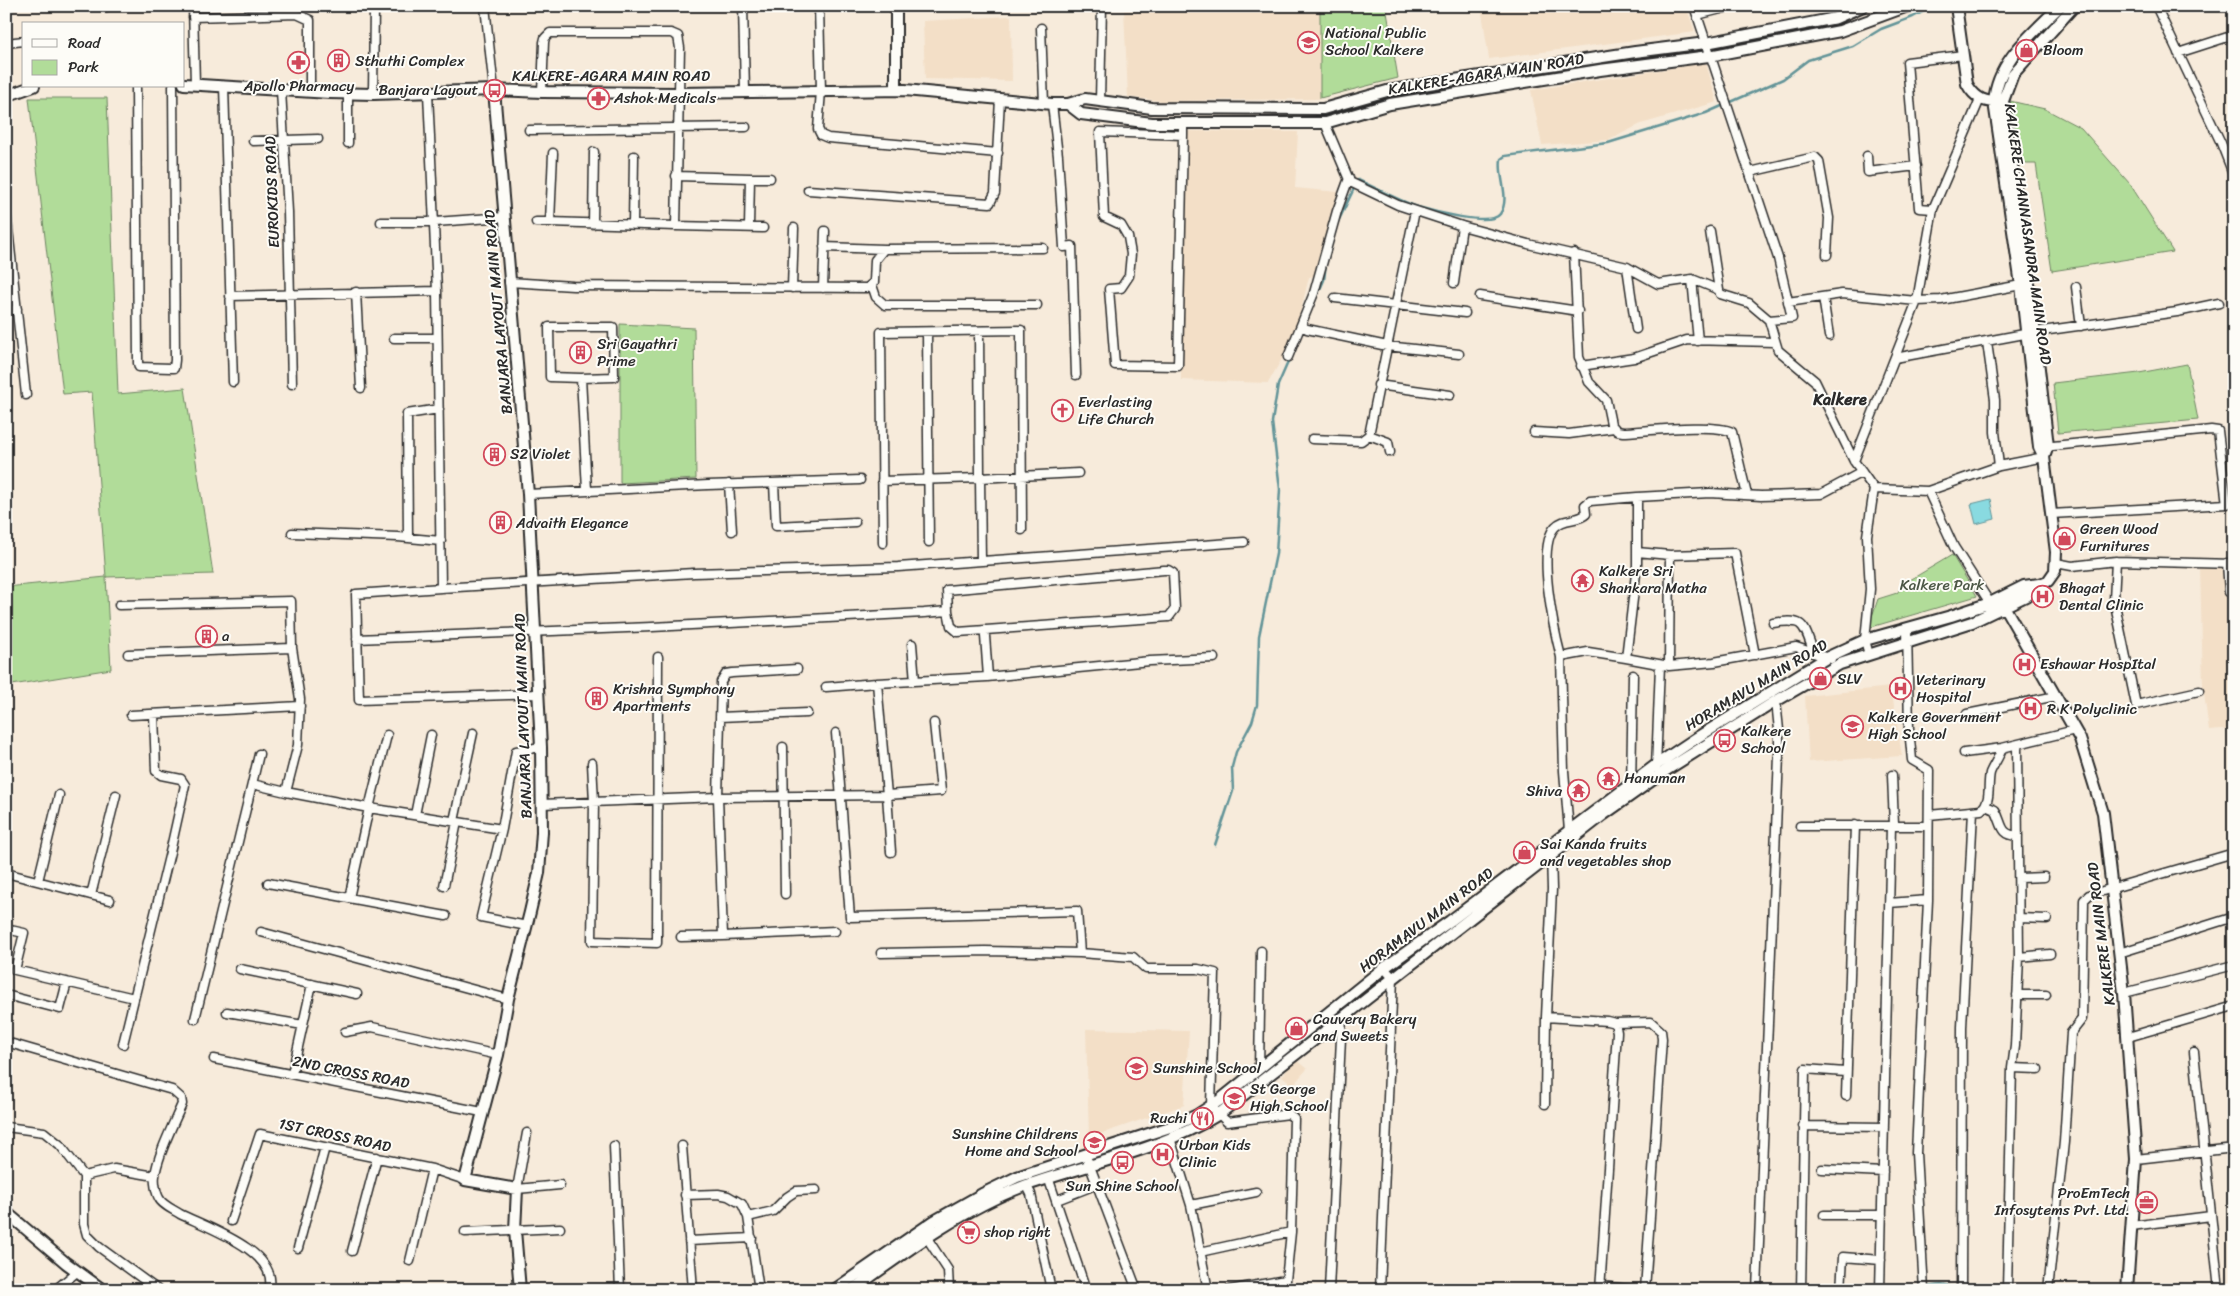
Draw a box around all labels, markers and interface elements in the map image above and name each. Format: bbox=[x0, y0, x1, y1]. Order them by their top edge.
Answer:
place label: National Public School Kalkere bbox=[1325, 20, 1427, 63]
legend bbox=[22, 22, 185, 88]
text: Road bbox=[68, 30, 101, 56]
school or university icon: National Public School Kalkere bbox=[1297, 30, 1321, 54]
place label: Bloom bbox=[2043, 37, 2084, 63]
shop icon: Bloom bbox=[2015, 38, 2039, 62]
street label: KALKERE-AGARA MAIN ROAD bbox=[1386, 46, 1586, 102]
place label: Sthuthi Complex bbox=[355, 48, 465, 74]
building icon: Sthuthi Complex bbox=[327, 49, 351, 73]
pharmacy icon: Apollo Pharmacy bbox=[287, 51, 311, 75]
text: Park bbox=[68, 54, 99, 80]
street label: KALKERE-AGARA MAIN ROAD bbox=[512, 63, 710, 89]
place label: Apollo Pharmacy bbox=[243, 73, 354, 99]
place label: Banjara Layout bbox=[378, 77, 478, 103]
bus stop icon: Banjara Layout bbox=[482, 78, 506, 102]
place label: Ashok Medicals bbox=[613, 85, 716, 111]
pharmacy icon: Ashok Medicals bbox=[586, 86, 610, 110]
street label: KALKERE CHANNASANDRA MAIN ROAD bbox=[1997, 102, 2059, 366]
street label: EUROKIDS ROAD bbox=[257, 136, 287, 248]
street label: BANJARA LAYOUT MAIN ROAD bbox=[476, 209, 520, 415]
place label: Sri Gayathri Prime bbox=[597, 331, 678, 374]
building icon: Sri Gayathri Prime bbox=[569, 341, 593, 365]
district label: Kalkere bbox=[1812, 385, 1867, 414]
place label: Everlasting Life Church bbox=[1078, 389, 1154, 432]
church icon: Everlasting Life Church bbox=[1050, 399, 1074, 423]
place label: S2 Violet bbox=[510, 441, 571, 467]
building icon: S2 Violet bbox=[482, 442, 506, 466]
place label: Advaith Elegance bbox=[515, 510, 629, 536]
building icon: Advaith Elegance bbox=[488, 511, 512, 535]
place label: Green Wood Furnitures bbox=[2080, 516, 2159, 559]
shop icon: Green Wood Furnitures bbox=[2052, 526, 2076, 550]
place label: Kalkere Sri Shankara Matha bbox=[1599, 558, 1707, 601]
temple icon: Kalkere Sri Shankara Matha bbox=[1571, 568, 1595, 592]
park label: Kalkere Park bbox=[1900, 572, 1984, 598]
place label: Bhagat Dental Clinic bbox=[2059, 575, 2144, 618]
hospital icon: Bhagat Dental Clinic bbox=[2031, 585, 2055, 609]
street label: BANJARA LAYOUT MAIN ROAD bbox=[506, 613, 540, 819]
place label: a bbox=[222, 623, 230, 649]
building icon: a bbox=[194, 624, 218, 648]
street label: HORAMAVU MAIN ROAD bbox=[1679, 632, 1833, 738]
place label: Eshawar HospItal bbox=[2040, 651, 2156, 677]
hospital icon: Eshawar HospItal bbox=[2012, 652, 2036, 676]
place label: SLV bbox=[1837, 666, 1863, 692]
shop icon: SLV bbox=[1809, 667, 1833, 691]
place label: Veterinary Hospital bbox=[1916, 667, 1986, 710]
place label: Krishna Symphony Apartments bbox=[612, 676, 735, 719]
hospital icon: Veterinary Hospital bbox=[1888, 677, 1912, 701]
building icon: Krishna Symphony Apartments bbox=[585, 686, 609, 710]
place label: R K Polyclinic bbox=[2047, 696, 2137, 722]
hospital icon: R K Polyclinic bbox=[2019, 697, 2043, 721]
place label: Kalkere Government High School bbox=[1868, 704, 2002, 747]
school or university icon: Kalkere Government High School bbox=[1840, 714, 1864, 738]
place label: Kalkere School bbox=[1741, 718, 1791, 761]
bus stop icon: Kalkere School bbox=[1713, 728, 1737, 752]
place label: Hanuman bbox=[1624, 765, 1685, 791]
temple icon: Hanuman bbox=[1596, 766, 1620, 790]
place label: Shiva bbox=[1526, 778, 1562, 804]
temple icon: Shiva bbox=[1566, 779, 1590, 803]
place label: Sai Kanda fruits and vegetables shop bbox=[1540, 831, 1671, 874]
shop icon: Sai Kanda fruits and vegetables shop bbox=[1512, 841, 1536, 865]
street label: HORAMAVU MAIN ROAD bbox=[1353, 861, 1499, 979]
street label: KALKERE MAIN ROAD bbox=[2079, 861, 2123, 1007]
place label: Cauvery Bakery and Sweets bbox=[1313, 1006, 1417, 1049]
shop icon: Cauvery Bakery and Sweets bbox=[1285, 1016, 1309, 1040]
street label: 2ND CROSS ROAD bbox=[290, 1048, 412, 1096]
place label: Sunshine School bbox=[1153, 1055, 1262, 1081]
school or university icon: Sunshine School bbox=[1125, 1056, 1149, 1080]
place label: St George High School bbox=[1250, 1076, 1329, 1119]
school or university icon: St George High School bbox=[1222, 1086, 1246, 1110]
place label: Ruchi bbox=[1150, 1105, 1188, 1131]
restaurant icon: Ruchi bbox=[1191, 1106, 1215, 1130]
street label: 1ST CROSS ROAD bbox=[276, 1110, 394, 1160]
place label: Sunshine Childrens Home and School bbox=[952, 1121, 1079, 1164]
school or university icon: Sunshine Childrens Home and School bbox=[1082, 1131, 1106, 1155]
place label: Urban Kids Clinic bbox=[1179, 1132, 1251, 1175]
hospital icon: Urban Kids Clinic bbox=[1151, 1142, 1175, 1166]
bus stop icon: Sun Shine School bbox=[1110, 1151, 1134, 1175]
place label: Sun Shine School bbox=[1065, 1173, 1179, 1199]
place label: ProEmTech Infosytems Pvt. Ltd. bbox=[1994, 1180, 2130, 1223]
office icon: ProEmTech Infosytems Pvt. Ltd. bbox=[2134, 1190, 2158, 1214]
place label: shop right bbox=[983, 1219, 1051, 1245]
supermarket icon: shop right bbox=[956, 1220, 980, 1244]

